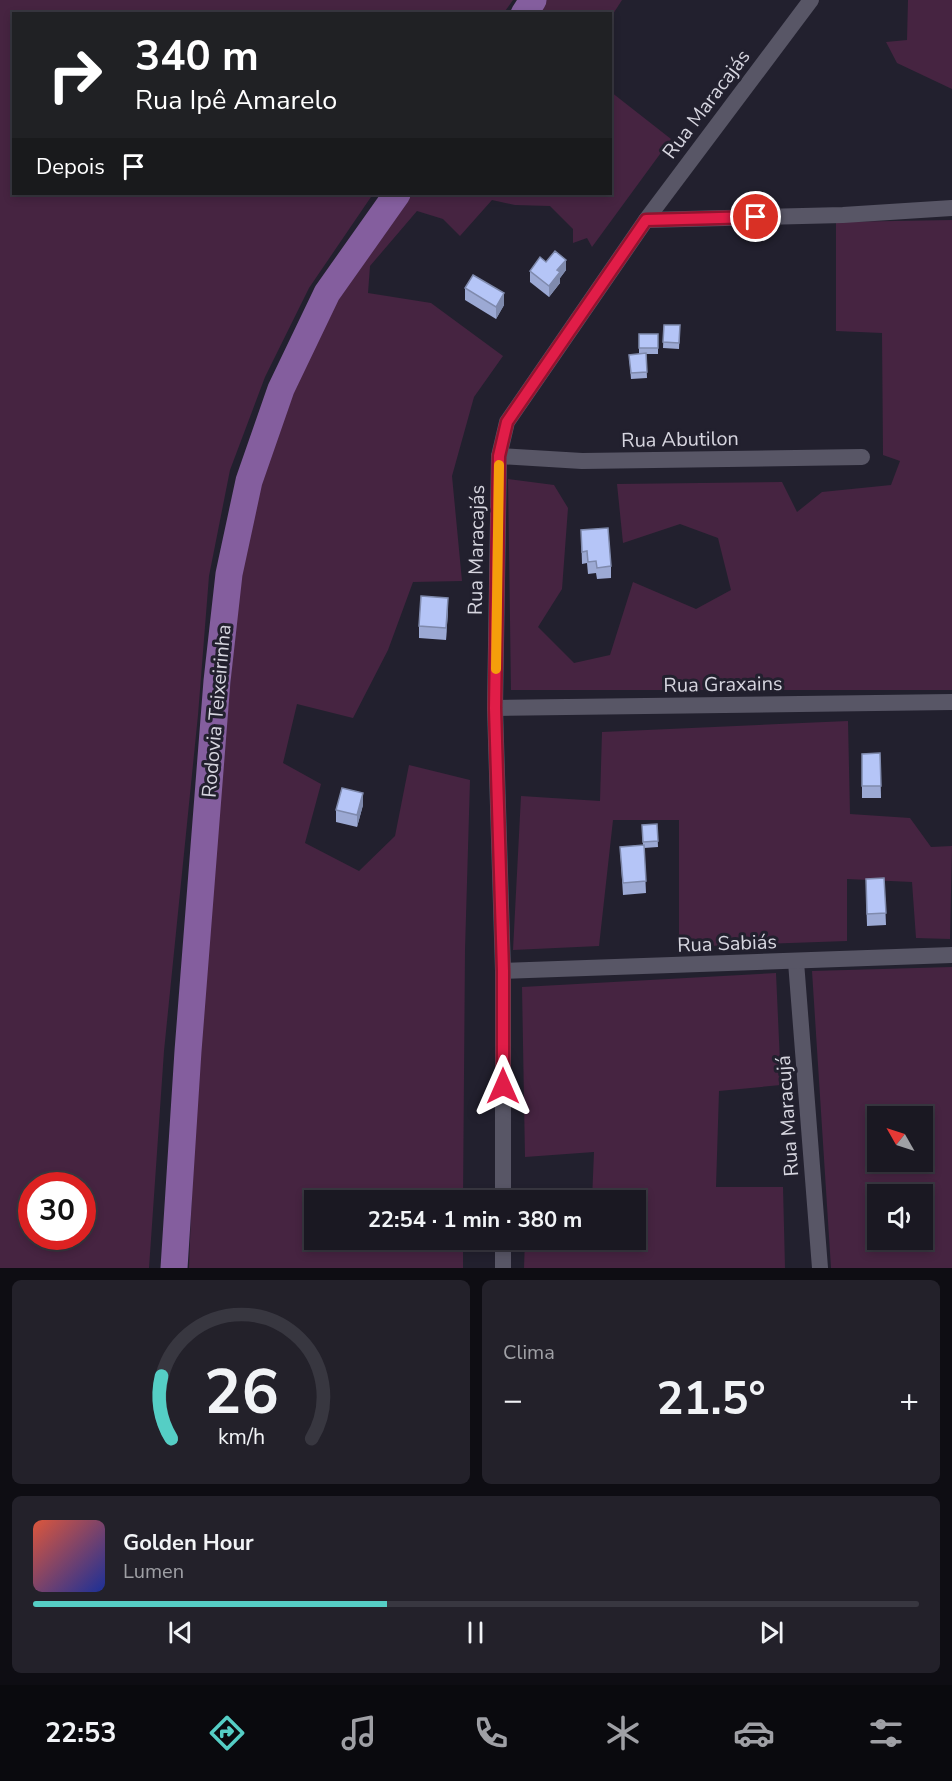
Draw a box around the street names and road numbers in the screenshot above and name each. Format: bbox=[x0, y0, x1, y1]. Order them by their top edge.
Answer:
street label: Rua Maracajás bbox=[656, 44, 756, 165]
street label: Rua Abutilon bbox=[621, 425, 739, 454]
street label: Rua Maracajás bbox=[462, 485, 491, 615]
street label: Rodovia Teixeirinha bbox=[195, 623, 238, 799]
street label: Rua Graxains bbox=[663, 670, 783, 699]
street label: Rua Sabiás bbox=[677, 928, 777, 959]
street label: Rua Maracujá bbox=[770, 1054, 805, 1178]

